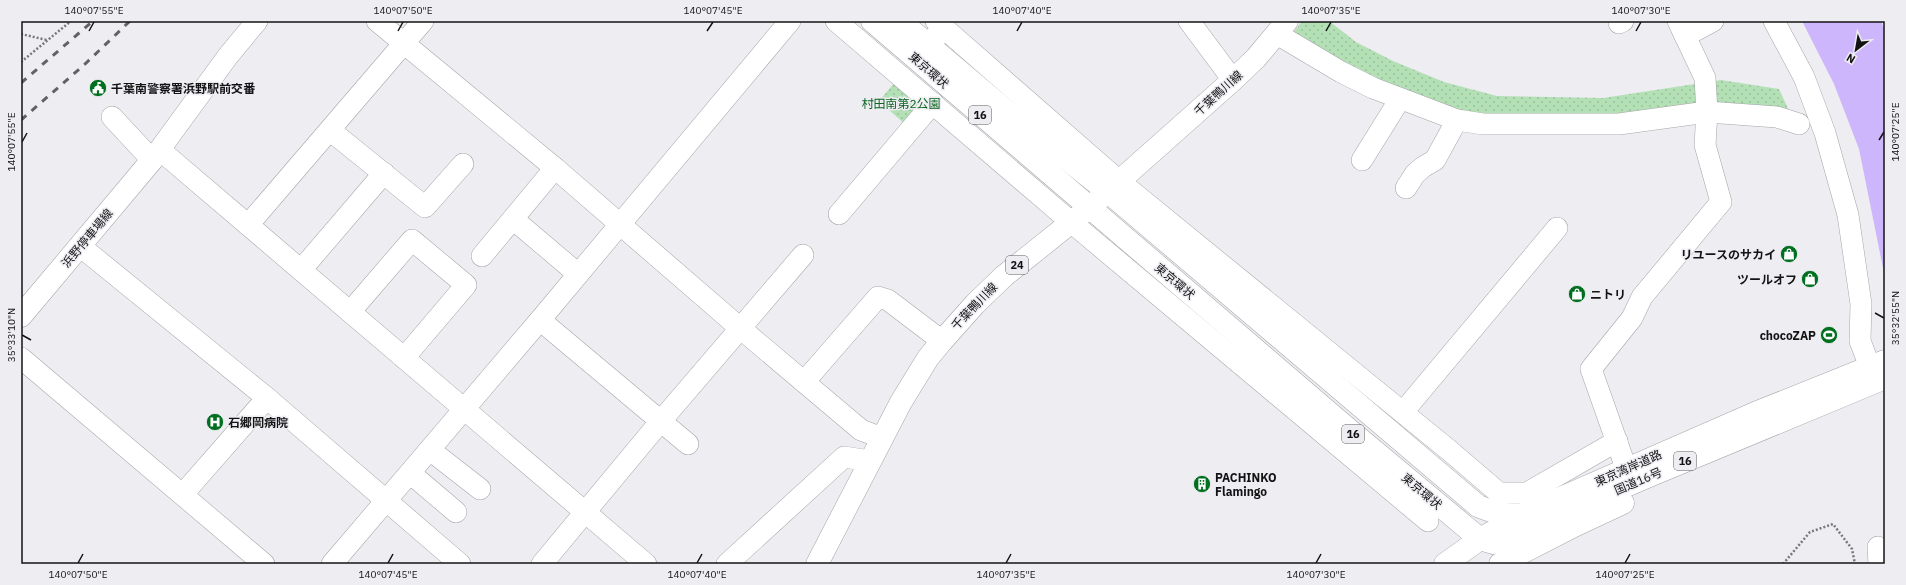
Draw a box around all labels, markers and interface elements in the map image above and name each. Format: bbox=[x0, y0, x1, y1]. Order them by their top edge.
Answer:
text: 140°07'55"E bbox=[64, 4, 124, 17]
text: 140°07'50"E bbox=[373, 4, 433, 17]
text: 140°07'45"E bbox=[683, 4, 743, 17]
text: 140°07'40"E bbox=[992, 4, 1052, 17]
text: 140°07'35"E bbox=[1301, 4, 1361, 17]
text: 140°07'30"E bbox=[1611, 4, 1671, 17]
north arrow bbox=[1836, 30, 1876, 70]
street label: 東京環状 bbox=[906, 49, 952, 91]
text: N bbox=[1844, 51, 1858, 67]
street label: 千葉鴨川線 bbox=[1191, 67, 1245, 119]
public building icon: 千葉南警察署浜野駅前交番 bbox=[88, 78, 108, 98]
place label: 千葉南警察署浜野駅前交番 bbox=[111, 81, 256, 96]
park label: 村田南第2公園 bbox=[861, 96, 941, 111]
text: 140°07'25"E bbox=[1889, 102, 1902, 162]
road number: 16 bbox=[969, 106, 991, 124]
text: 140°07'55"E bbox=[5, 112, 18, 172]
street label: 浜野停車場線 bbox=[58, 206, 116, 270]
shop icon: リユースのサカイ bbox=[1779, 244, 1799, 264]
place label: リユースのサカイ bbox=[1681, 247, 1776, 262]
road number: 24 bbox=[1006, 256, 1028, 274]
street label: 東京環状 bbox=[1152, 260, 1198, 302]
shop icon: ツールオフ bbox=[1800, 269, 1820, 289]
place label: ツールオフ bbox=[1737, 272, 1797, 287]
street label: 千葉鴨川線 bbox=[948, 279, 1000, 333]
shop icon: ニトリ bbox=[1567, 284, 1587, 304]
place label: ニトリ bbox=[1590, 287, 1626, 302]
text: 35°32'55"N bbox=[1889, 291, 1902, 345]
text: 35°33'10"N bbox=[5, 308, 18, 362]
sports icon: chocoZAP bbox=[1819, 325, 1839, 345]
place label: chocoZAP bbox=[1760, 328, 1816, 343]
hospital icon: 石郷岡病院 bbox=[205, 412, 225, 432]
place label: 石郷岡病院 bbox=[228, 415, 288, 430]
road number: 16 bbox=[1342, 425, 1364, 443]
street label: 東京湾岸道路 bbox=[1592, 447, 1664, 489]
road number: 16 bbox=[1674, 452, 1696, 470]
street label: 国道16号 bbox=[1612, 464, 1664, 498]
place label: PACHINKO Flamingo bbox=[1215, 470, 1277, 499]
street label: 東京環状 bbox=[1399, 470, 1445, 512]
building icon: PACHINKO Flamingo bbox=[1192, 474, 1212, 494]
text: 140°07'50"E bbox=[48, 568, 108, 581]
text: 140°07'45"E bbox=[358, 568, 418, 581]
text: 140°07'40"E bbox=[667, 568, 727, 581]
text: 140°07'35"E bbox=[976, 568, 1036, 581]
text: 140°07'30"E bbox=[1286, 568, 1346, 581]
text: 140°07'25"E bbox=[1595, 568, 1655, 581]

